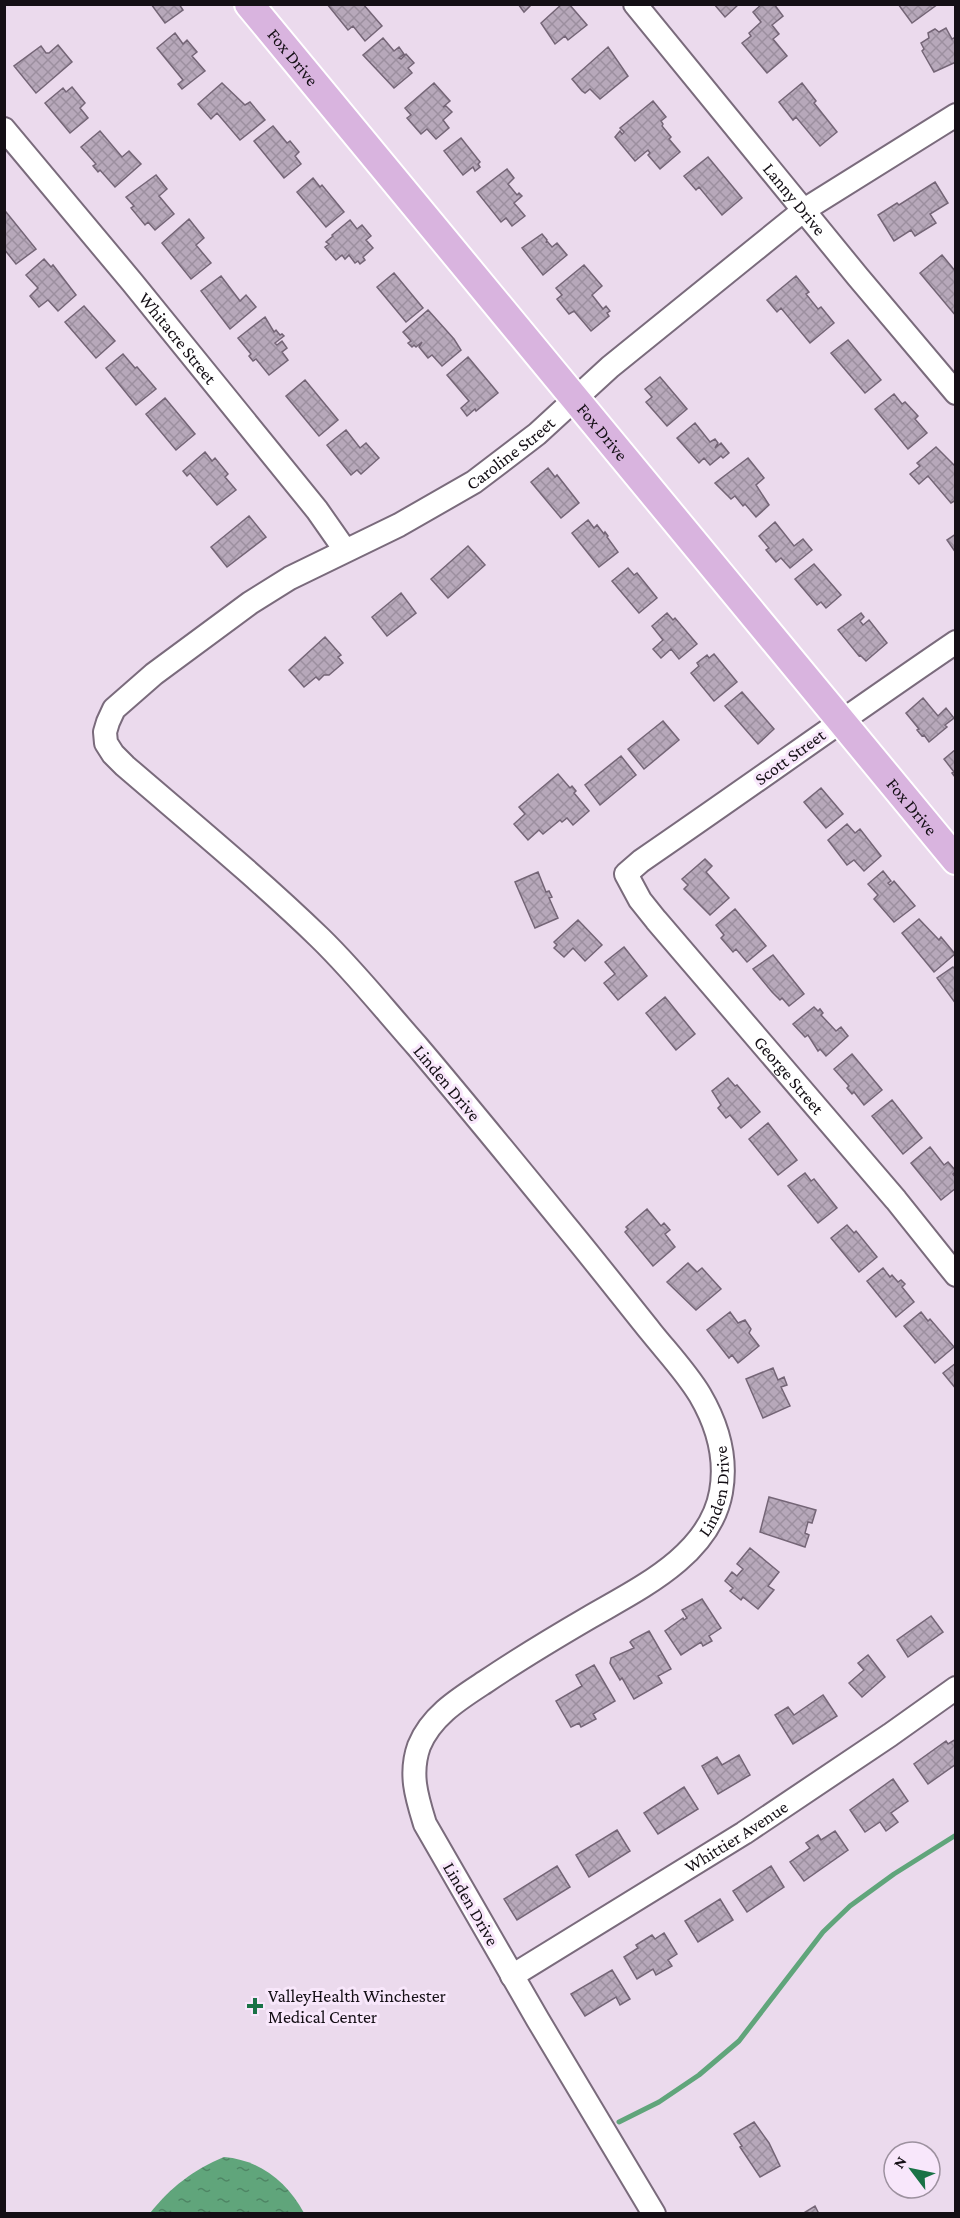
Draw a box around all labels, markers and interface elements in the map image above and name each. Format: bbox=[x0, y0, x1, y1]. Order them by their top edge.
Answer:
street label: Fox Drive bbox=[264, 25, 322, 90]
street label: Lanny Drive bbox=[759, 159, 830, 239]
street label: Whitacre Street bbox=[135, 288, 221, 389]
street label: Fox Drive bbox=[573, 399, 632, 465]
street label: Caroline Street bbox=[463, 412, 560, 494]
street label: Scott Street bbox=[751, 724, 830, 789]
street label: Fox Drive bbox=[882, 774, 941, 839]
street label: George Street bbox=[750, 1032, 829, 1119]
street label: Linden Drive bbox=[409, 1041, 485, 1125]
street label: Linden Drive bbox=[694, 1444, 733, 1540]
street label: Whittier Avenue bbox=[681, 1796, 792, 1877]
street label: Linden Drive bbox=[439, 1859, 503, 1949]
place label: ValleyHealth Winchester Medical Center bbox=[268, 1986, 447, 2027]
marker: ValleyHealth Winchester Medical Center bbox=[246, 1997, 264, 2015]
north arrow bbox=[882, 2140, 942, 2200]
text: N bbox=[890, 2153, 910, 2171]

